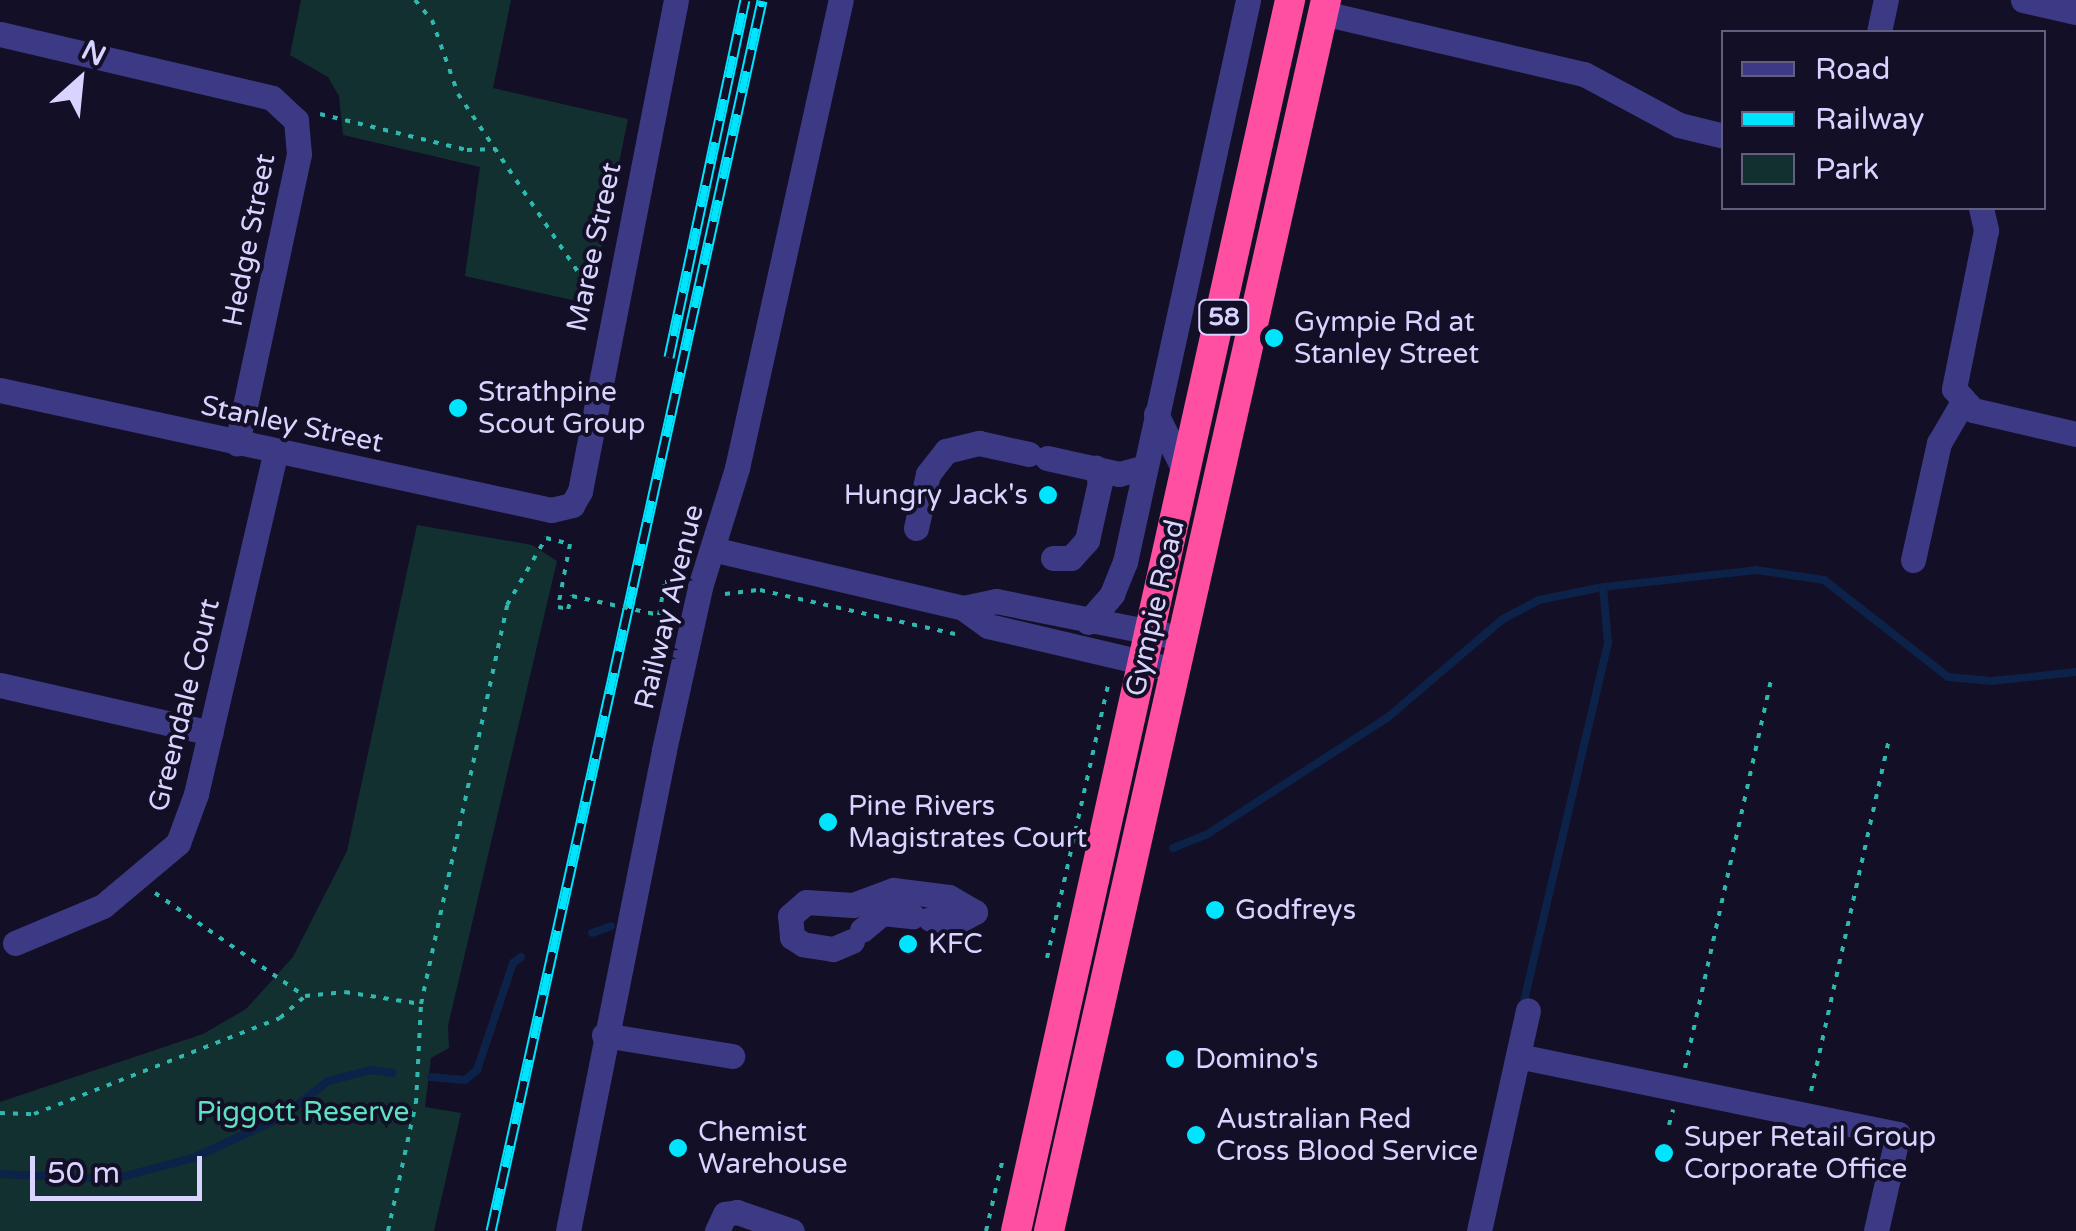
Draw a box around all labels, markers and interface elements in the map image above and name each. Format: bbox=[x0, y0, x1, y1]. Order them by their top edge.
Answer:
north arrow bbox=[30, 30, 130, 130]
legend bbox=[1721, 30, 2046, 210]
text: N bbox=[76, 33, 111, 74]
text: Road bbox=[1815, 51, 1890, 88]
text: Railway bbox=[1815, 101, 1924, 138]
street label: Hedge Street bbox=[216, 151, 282, 329]
text: Park bbox=[1815, 151, 1879, 188]
street label: Maree Street bbox=[560, 159, 628, 335]
road number: 58 bbox=[1196, 297, 1252, 337]
place label: Gympie Rd at Stanley Street bbox=[1294, 305, 1479, 371]
marker: Gympie Rd at Stanley Street bbox=[1263, 327, 1285, 349]
place label: Strathpine Scout Group bbox=[478, 375, 645, 441]
street label: Stanley Street bbox=[198, 388, 386, 460]
marker: Strathpine Scout Group bbox=[447, 397, 469, 419]
place label: Hungry Jack's bbox=[844, 478, 1028, 512]
marker: Hungry Jack's bbox=[1037, 484, 1059, 506]
street label: Railway Avenue bbox=[627, 501, 711, 713]
street label: Gympie Road bbox=[1118, 516, 1192, 700]
street label: Greendale Court bbox=[141, 595, 227, 815]
place label: Pine Rivers Magistrates Court bbox=[848, 789, 1087, 855]
marker: Pine Rivers Magistrates Court bbox=[817, 811, 839, 833]
place label: Godfreys bbox=[1235, 893, 1356, 927]
marker: Godfreys bbox=[1204, 899, 1226, 921]
place label: KFC bbox=[928, 927, 983, 961]
marker: KFC bbox=[897, 933, 919, 955]
place label: Domino's bbox=[1195, 1042, 1319, 1076]
marker: Domino's bbox=[1164, 1048, 1186, 1070]
park label: Piggott Reserve bbox=[197, 1095, 409, 1129]
place label: Australian Red Cross Blood Service bbox=[1216, 1102, 1478, 1168]
place label: Chemist Warehouse bbox=[698, 1115, 847, 1181]
place label: Super Retail Group Corporate Office bbox=[1684, 1120, 1936, 1186]
marker: Australian Red Cross Blood Service bbox=[1185, 1124, 1207, 1146]
scale bar bbox=[35, 1136, 208, 1198]
marker: Chemist Warehouse bbox=[667, 1137, 689, 1159]
marker: Super Retail Group Corporate Office bbox=[1653, 1142, 1675, 1164]
text: 50 m bbox=[47, 1155, 120, 1192]

